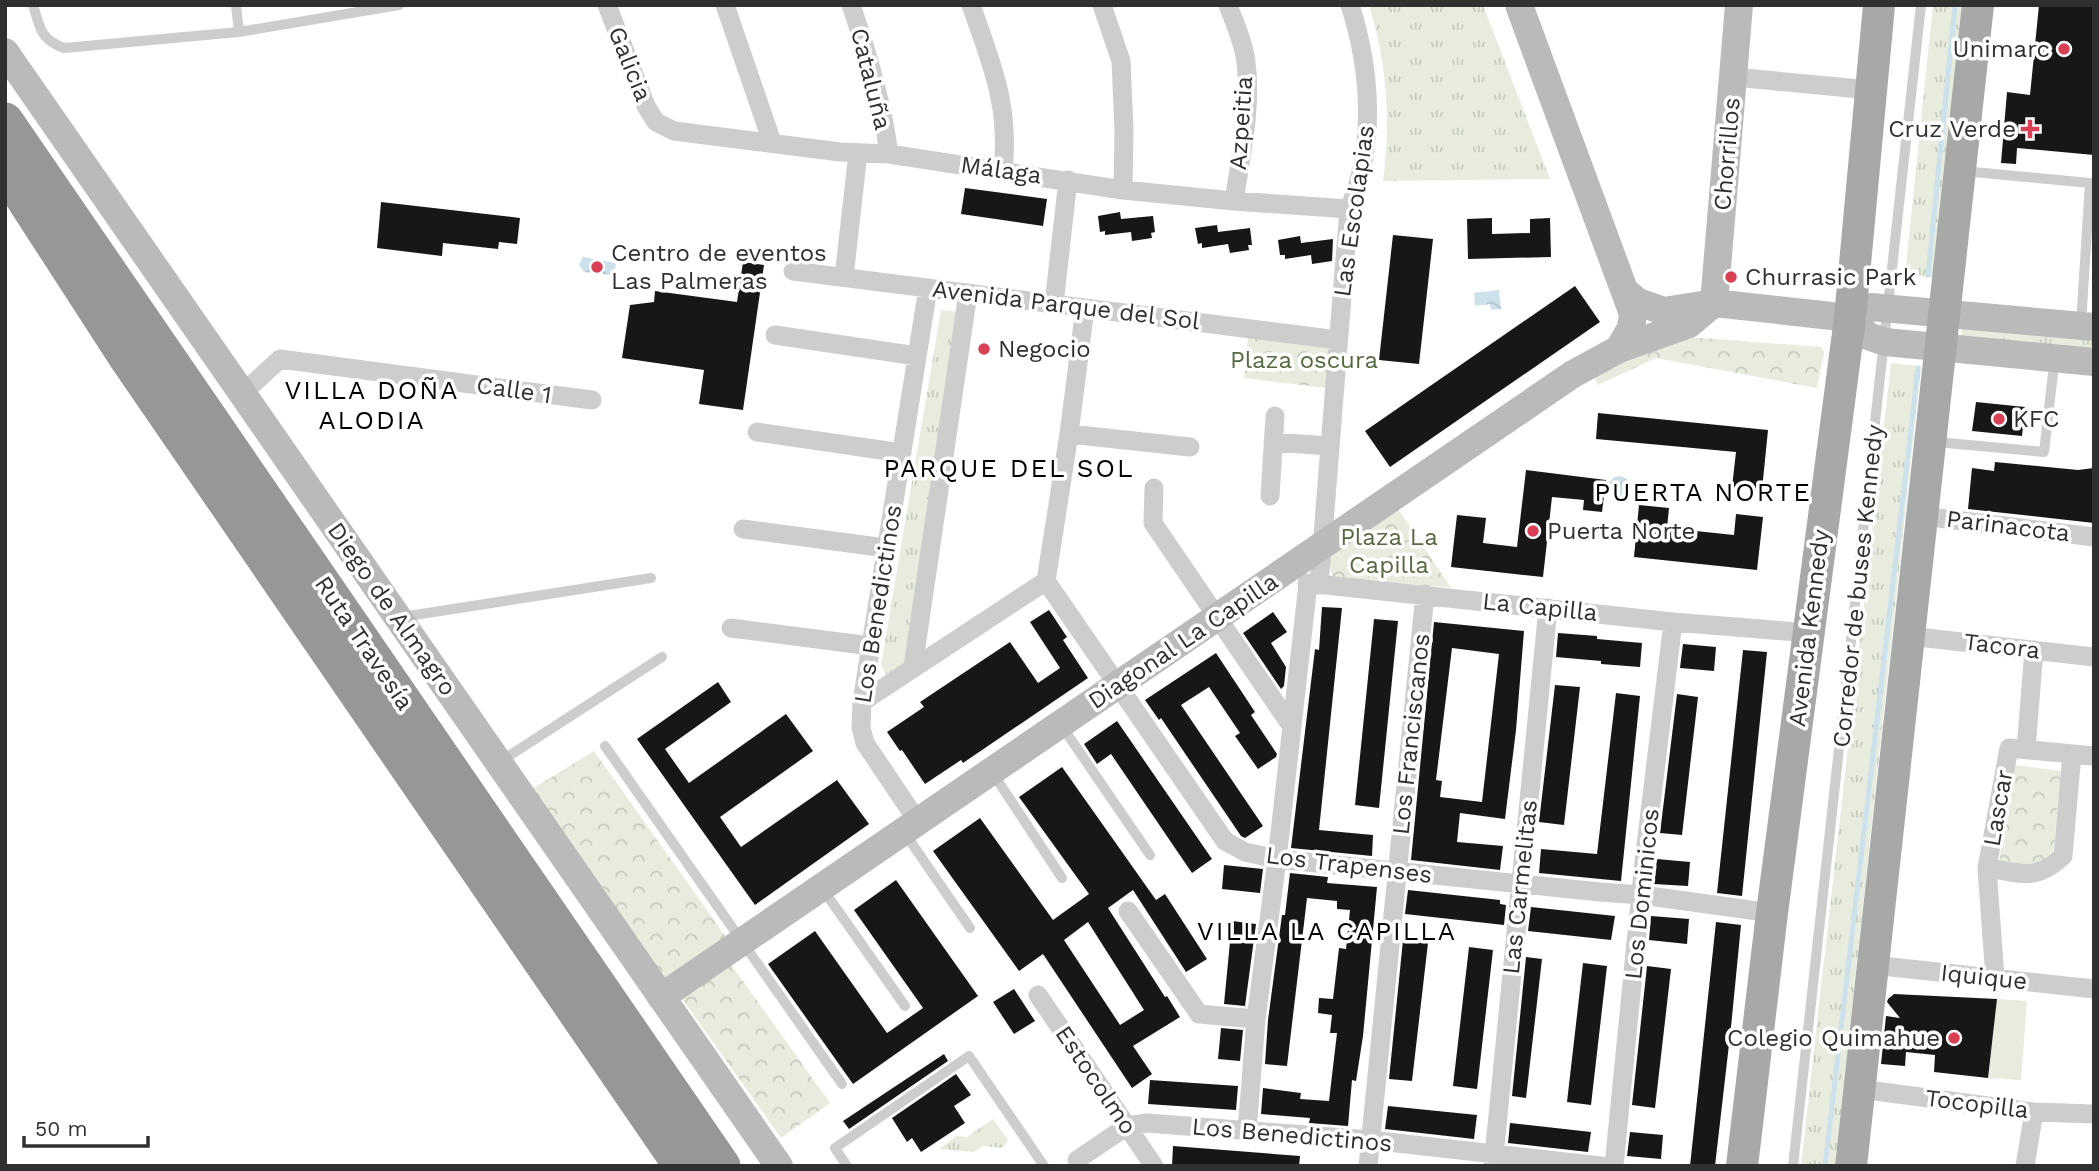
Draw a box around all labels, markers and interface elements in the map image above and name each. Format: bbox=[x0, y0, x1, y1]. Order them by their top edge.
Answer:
street label: Galicia bbox=[602, 23, 658, 105]
street label: Cataluña bbox=[845, 25, 897, 133]
place label: Unimarc bbox=[1953, 35, 2050, 63]
marker: Unimarc bbox=[2056, 41, 2072, 57]
street label: Azpeitia bbox=[1224, 75, 1258, 171]
street label: Chorrillos bbox=[1708, 96, 1746, 212]
place label: Cruz Verde bbox=[1888, 115, 2016, 143]
marker: Cruz Verde bbox=[2022, 121, 2038, 137]
street label: Las Escolapias bbox=[1328, 123, 1380, 299]
street label: Málaga bbox=[959, 150, 1043, 190]
place label: Centro de eventos Las Palmeras bbox=[611, 239, 827, 295]
marker: Centro de eventos Las Palmeras bbox=[589, 259, 605, 275]
place label: Churrasic Park bbox=[1745, 263, 1917, 291]
marker: Churrasic Park bbox=[1723, 269, 1739, 285]
street label: Avenida Parque del Sol bbox=[931, 275, 1202, 335]
place label: Negocio bbox=[998, 335, 1091, 363]
marker: Negocio bbox=[976, 341, 992, 357]
park label: Plaza oscura bbox=[1230, 346, 1378, 374]
street label: Calle 1 bbox=[475, 371, 553, 409]
district label: VILLA DOÑA ALODIA bbox=[284, 375, 460, 435]
place label: KFC bbox=[2013, 405, 2060, 433]
marker: KFC bbox=[1991, 411, 2007, 427]
street label: Corredor de buses Kennedy bbox=[1827, 423, 1889, 749]
district label: PARQUE DEL SOL bbox=[884, 453, 1134, 483]
district label: PUERTA NORTE bbox=[1594, 477, 1812, 507]
street label: Los Benedictinos bbox=[848, 503, 908, 705]
street label: Parinacota bbox=[1945, 505, 2071, 547]
street label: Diego de Almagro bbox=[322, 517, 462, 701]
place label: Puerta Norte bbox=[1547, 517, 1695, 545]
park label: Plaza La Capilla bbox=[1340, 523, 1438, 579]
marker: Puerta Norte bbox=[1525, 523, 1541, 539]
street label: Avenida Kennedy bbox=[1783, 527, 1835, 728]
street label: Diagonal La Capilla bbox=[1083, 567, 1283, 715]
street label: Ruta Travesía bbox=[309, 571, 419, 715]
street label: La Capilla bbox=[1481, 587, 1599, 627]
street label: Tacora bbox=[1962, 627, 2042, 665]
street label: Los Franciscanos bbox=[1387, 632, 1435, 836]
street label: Lascar bbox=[1977, 767, 2019, 849]
street label: Las Carmelitas bbox=[1497, 798, 1543, 976]
street label: Los Dominicos bbox=[1619, 807, 1665, 981]
street label: Los Trapenses bbox=[1264, 841, 1434, 889]
district label: VILLA LA CAPILLA bbox=[1197, 916, 1457, 946]
street label: Iquique bbox=[1939, 959, 2029, 995]
street label: Estocolmo bbox=[1049, 1020, 1143, 1140]
place label: Colegio Quimahue bbox=[1727, 1024, 1940, 1052]
marker: Colegio Quimahue bbox=[1946, 1030, 1962, 1046]
street label: Tocopilla bbox=[1924, 1084, 2030, 1124]
scale bar bbox=[24, 1104, 149, 1148]
street label: Los Benedictinos bbox=[1191, 1112, 1393, 1158]
text: 50 m bbox=[35, 1116, 87, 1141]

